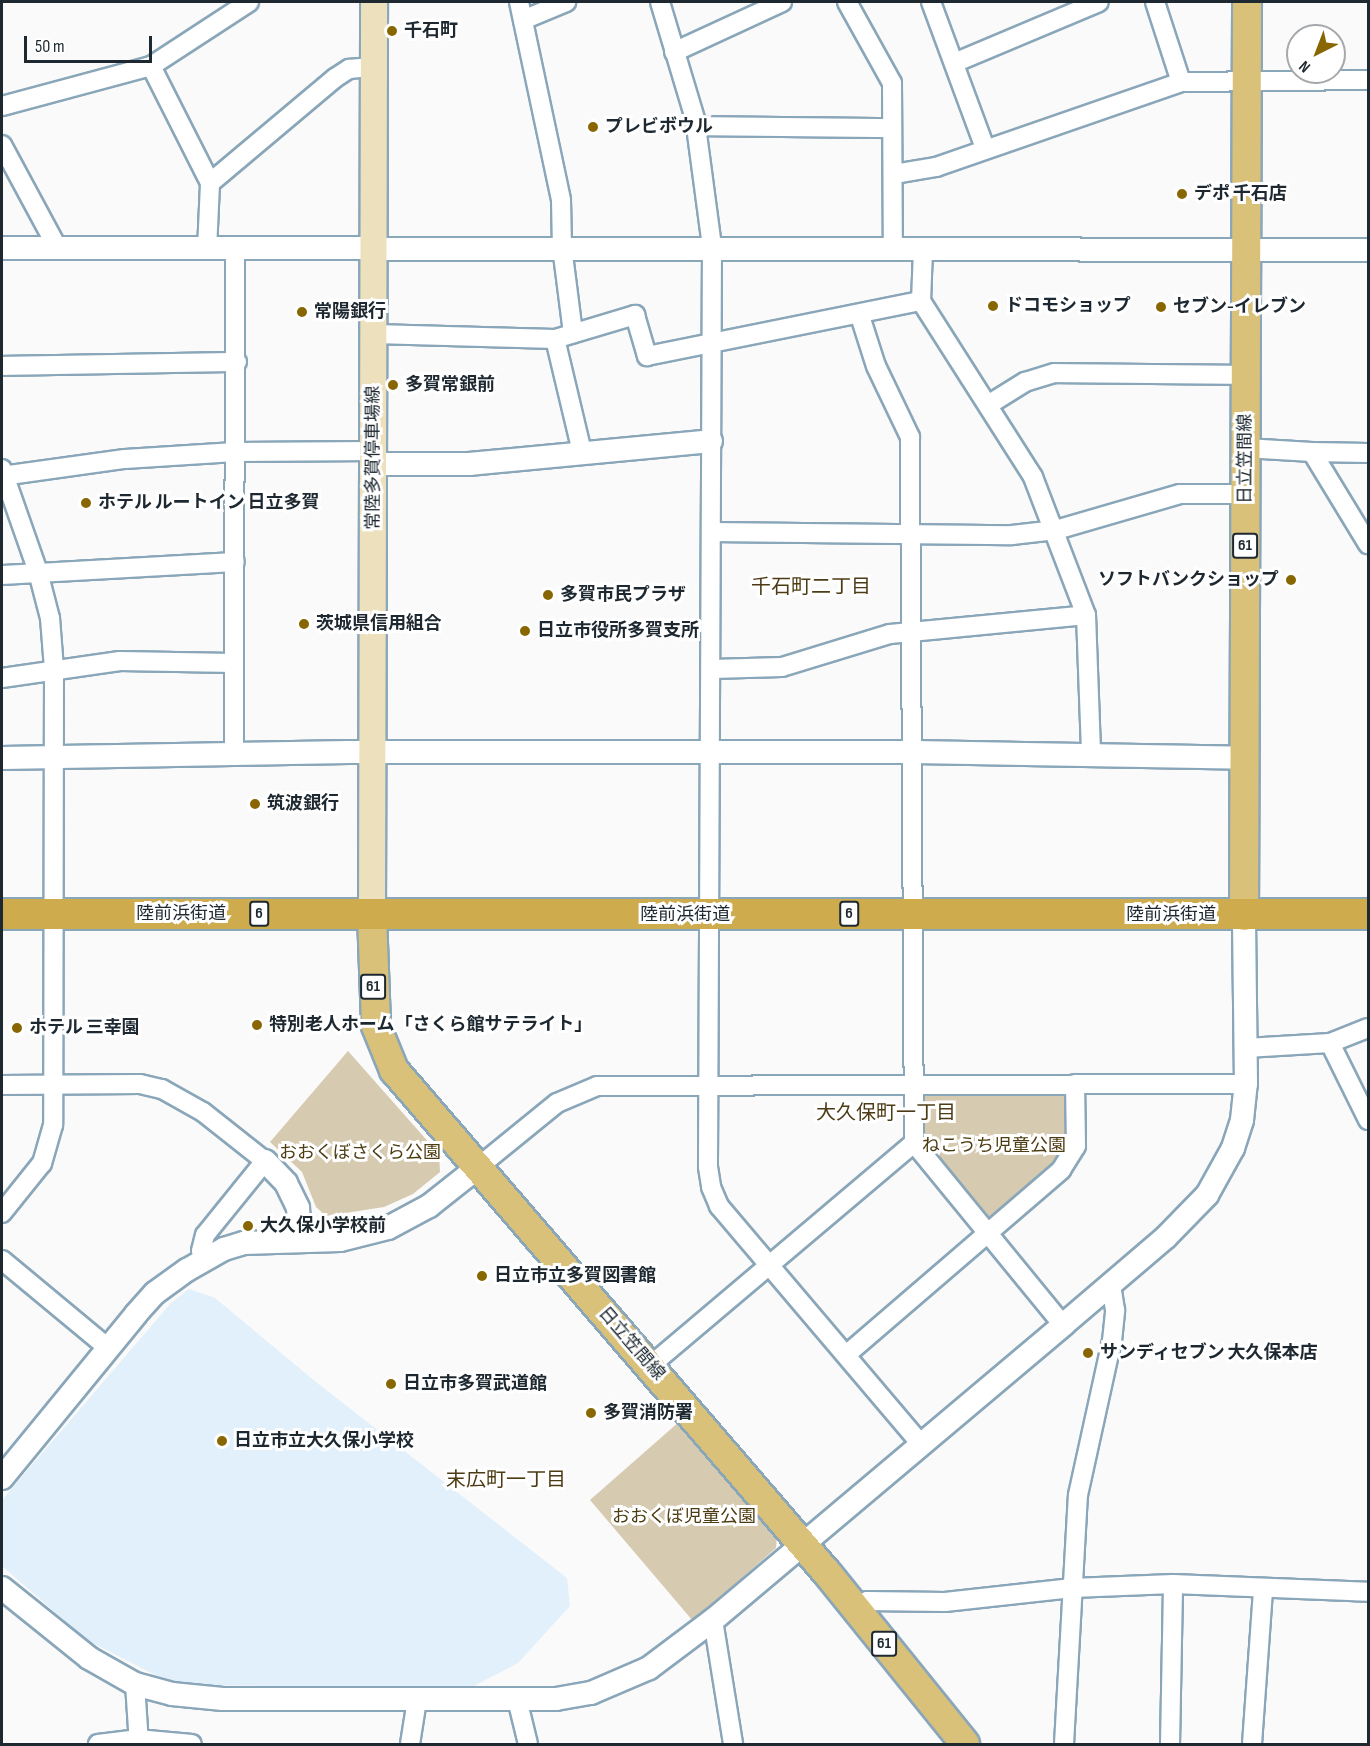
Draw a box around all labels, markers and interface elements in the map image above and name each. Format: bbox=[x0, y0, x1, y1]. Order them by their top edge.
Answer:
place label: 千石町 bbox=[404, 20, 458, 42]
scale bar bbox=[27, 24, 154, 62]
marker: 千石町 bbox=[385, 24, 399, 38]
north arrow bbox=[1286, 24, 1346, 84]
text: 50 m bbox=[35, 36, 65, 57]
text: N bbox=[1295, 56, 1314, 76]
place label: プレビボウル bbox=[605, 116, 713, 138]
marker: プレビボウル bbox=[586, 120, 600, 134]
place label: デポ 千石店 bbox=[1194, 183, 1287, 205]
marker: デポ 千石店 bbox=[1175, 187, 1189, 201]
place label: ドコモショップ bbox=[1005, 295, 1131, 317]
place label: セブン-イレブン bbox=[1173, 296, 1306, 318]
marker: ドコモショップ bbox=[986, 299, 1000, 313]
marker: セブン-イレブン bbox=[1154, 300, 1168, 314]
place label: 常陽銀行 bbox=[314, 301, 386, 323]
marker: 常陽銀行 bbox=[295, 305, 309, 319]
place label: 多賀常銀前 bbox=[405, 374, 495, 396]
marker: 多賀常銀前 bbox=[386, 378, 400, 392]
street label: 常陸多賀停車場線 bbox=[363, 386, 385, 530]
street label: 日立笠間線 bbox=[1235, 414, 1257, 504]
place label: ホテル ルートイン 日立多賀 bbox=[98, 492, 320, 514]
marker: ホテル ルートイン 日立多賀 bbox=[79, 496, 93, 510]
road number: 61 bbox=[1232, 533, 1258, 559]
place label: ソフトバンクショップ bbox=[1099, 569, 1279, 591]
marker: ソフトバンクショップ bbox=[1284, 573, 1298, 587]
district label: 千石町二丁目 bbox=[751, 575, 871, 599]
place label: 多賀市民プラザ bbox=[560, 584, 686, 606]
marker: 多賀市民プラザ bbox=[541, 588, 555, 602]
place label: 茨城県信用組合 bbox=[316, 613, 442, 635]
marker: 茨城県信用組合 bbox=[297, 617, 311, 631]
place label: 日立市役所多賀支所 bbox=[537, 620, 699, 642]
marker: 日立市役所多賀支所 bbox=[518, 624, 532, 638]
place label: 筑波銀行 bbox=[267, 793, 339, 815]
marker: 筑波銀行 bbox=[248, 797, 262, 811]
road number: 6 bbox=[248, 901, 270, 927]
road number: 6 bbox=[838, 901, 860, 927]
street label: 陸前浜街道 bbox=[136, 903, 226, 925]
street label: 陸前浜街道 bbox=[640, 904, 730, 926]
street label: 陸前浜街道 bbox=[1126, 904, 1216, 926]
road number: 61 bbox=[360, 974, 386, 1000]
place label: 特別老人ホーム「さくら館サテライト」 bbox=[269, 1014, 593, 1036]
place label: ホテル 三幸園 bbox=[29, 1017, 140, 1039]
marker: 特別老人ホーム「さくら館サテライト」 bbox=[250, 1018, 264, 1032]
marker: ホテル 三幸園 bbox=[10, 1021, 24, 1035]
district label: 大久保町一丁目 bbox=[816, 1101, 956, 1125]
park label: ねこうち児童公園 bbox=[922, 1135, 1066, 1157]
park label: おおくぼさくら公園 bbox=[279, 1142, 441, 1164]
place label: 大久保小学校前 bbox=[260, 1215, 386, 1237]
marker: 大久保小学校前 bbox=[241, 1219, 255, 1233]
place label: 日立市立多賀図書館 bbox=[494, 1265, 656, 1287]
marker: 日立市立多賀図書館 bbox=[475, 1269, 489, 1283]
street label: 日立笠間線 bbox=[593, 1303, 669, 1385]
place label: サンディセブン 大久保本店 bbox=[1100, 1342, 1319, 1364]
marker: サンディセブン 大久保本店 bbox=[1081, 1346, 1095, 1360]
place label: 日立市多賀武道館 bbox=[403, 1373, 547, 1395]
marker: 日立市多賀武道館 bbox=[384, 1377, 398, 1391]
place label: 多賀消防署 bbox=[603, 1402, 693, 1424]
marker: 多賀消防署 bbox=[584, 1406, 598, 1420]
place label: 日立市立大久保小学校 bbox=[234, 1430, 414, 1452]
marker: 日立市立大久保小学校 bbox=[215, 1434, 229, 1448]
district label: 末広町一丁目 bbox=[446, 1468, 566, 1492]
park label: おおくぼ児童公園 bbox=[612, 1506, 756, 1528]
road number: 61 bbox=[870, 1631, 898, 1657]

